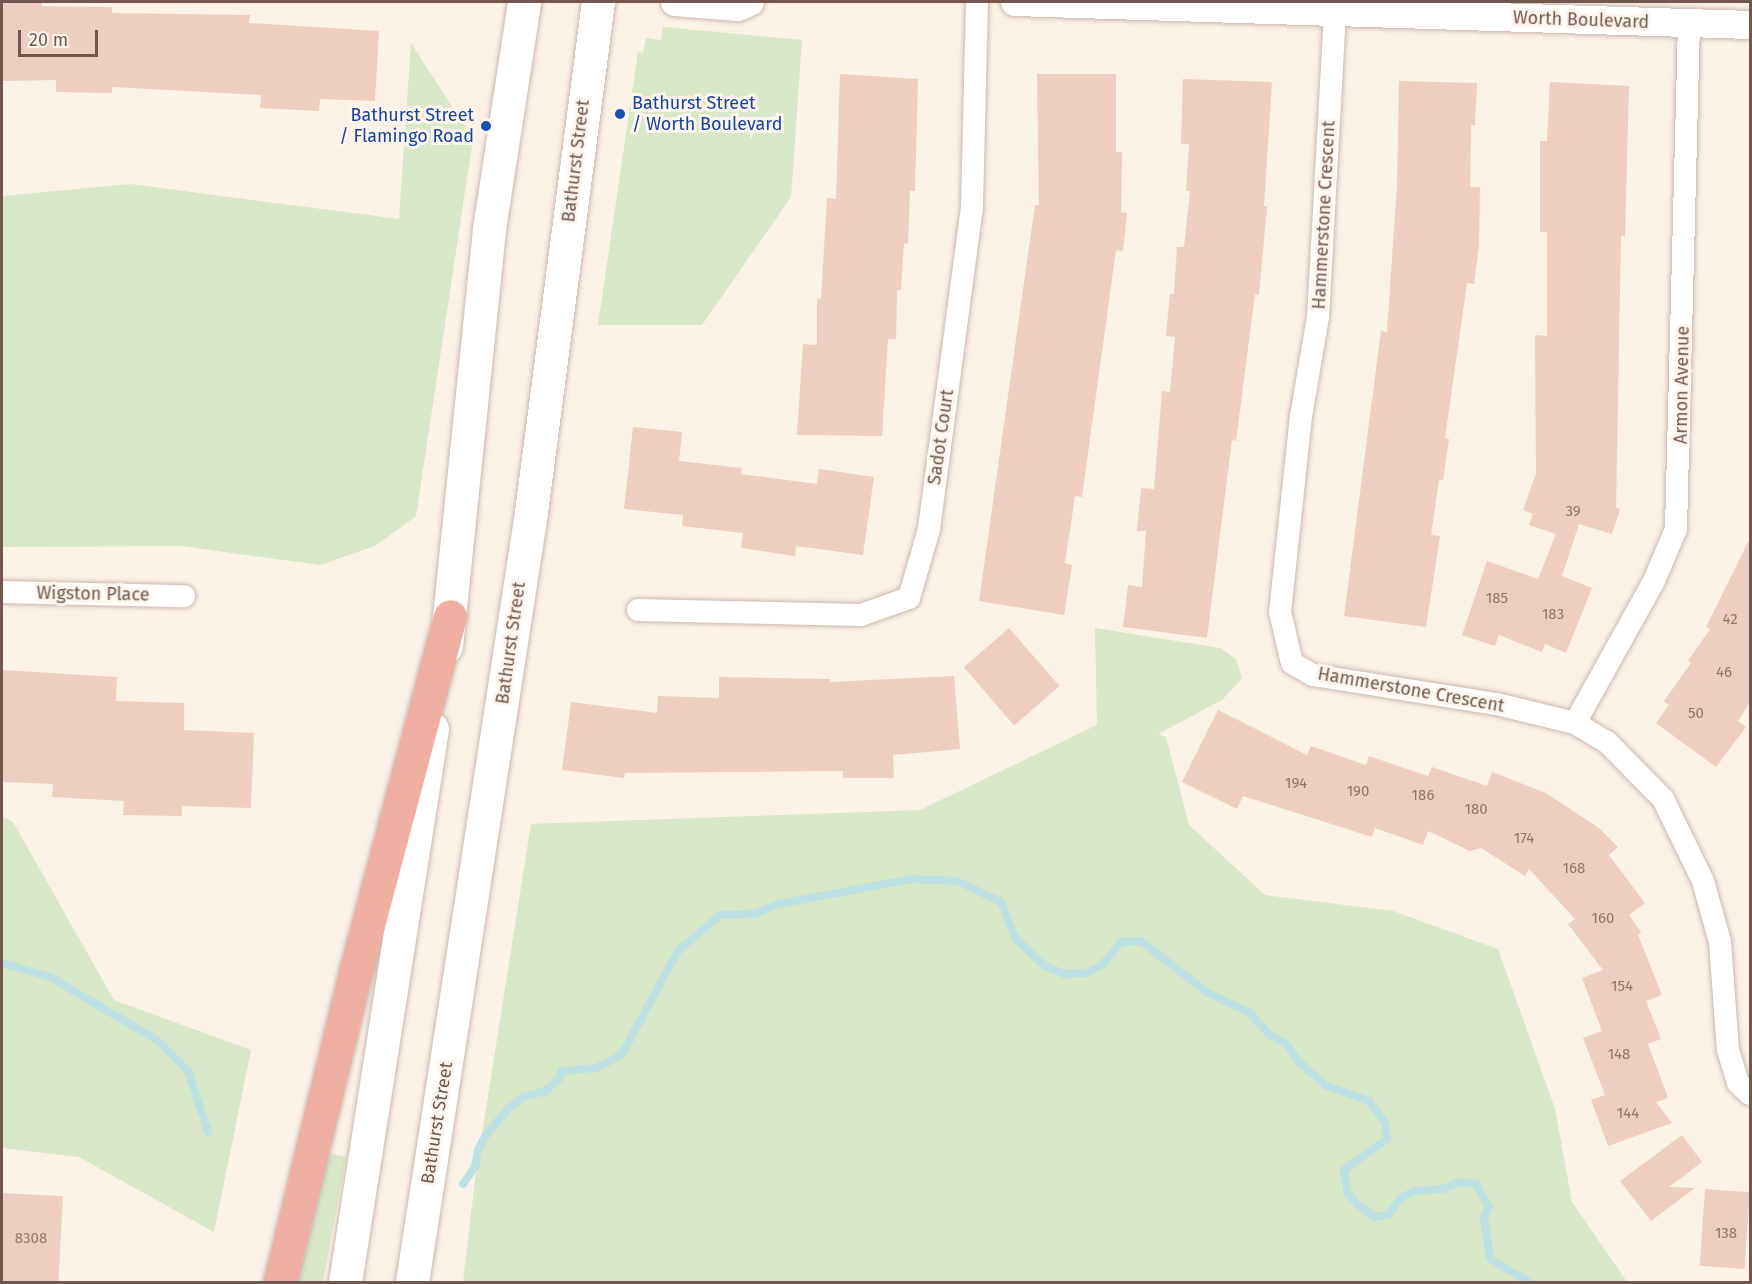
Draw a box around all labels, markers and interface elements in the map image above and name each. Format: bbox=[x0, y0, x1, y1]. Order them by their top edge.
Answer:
street label: Worth Boulevard bbox=[1512, 7, 1650, 33]
scale bar bbox=[21, 18, 100, 56]
text: 20 m bbox=[29, 29, 68, 51]
place label: Bathurst Street / Worth Boulevard bbox=[632, 93, 782, 136]
street label: Bathurst Street bbox=[558, 98, 594, 224]
place label: Bathurst Street / Flamingo Road bbox=[339, 105, 474, 148]
marker: Bathurst Street / Worth Boulevard bbox=[613, 107, 627, 121]
marker: Bathurst Street / Flamingo Road bbox=[479, 119, 493, 133]
street label: Hammerstone Crescent bbox=[1308, 120, 1340, 310]
street label: Armon Avenue bbox=[1670, 326, 1694, 444]
street label: Sadot Court bbox=[924, 388, 958, 486]
house number: 39 bbox=[1565, 503, 1581, 521]
street label: Bathurst Street bbox=[492, 580, 530, 706]
street label: Wigston Place bbox=[36, 582, 150, 606]
house number: 185 bbox=[1486, 590, 1508, 608]
house number: 183 bbox=[1542, 606, 1564, 624]
house number: 42 bbox=[1722, 611, 1738, 629]
street label: Hammerstone Crescent bbox=[1316, 663, 1506, 717]
house number: 46 bbox=[1716, 664, 1732, 682]
house number: 50 bbox=[1688, 705, 1704, 723]
house number: 194 bbox=[1285, 775, 1307, 793]
house number: 190 bbox=[1347, 783, 1369, 801]
house number: 186 bbox=[1412, 787, 1434, 805]
house number: 180 bbox=[1464, 801, 1488, 819]
house number: 174 bbox=[1514, 830, 1534, 848]
house number: 168 bbox=[1563, 860, 1585, 878]
house number: 160 bbox=[1592, 910, 1614, 928]
house number: 154 bbox=[1611, 978, 1633, 996]
house number: 148 bbox=[1608, 1046, 1630, 1064]
street label: Bathurst Street bbox=[417, 1060, 457, 1186]
house number: 144 bbox=[1617, 1105, 1639, 1123]
house number: 138 bbox=[1715, 1225, 1737, 1243]
house number: 8308 bbox=[15, 1230, 47, 1248]

